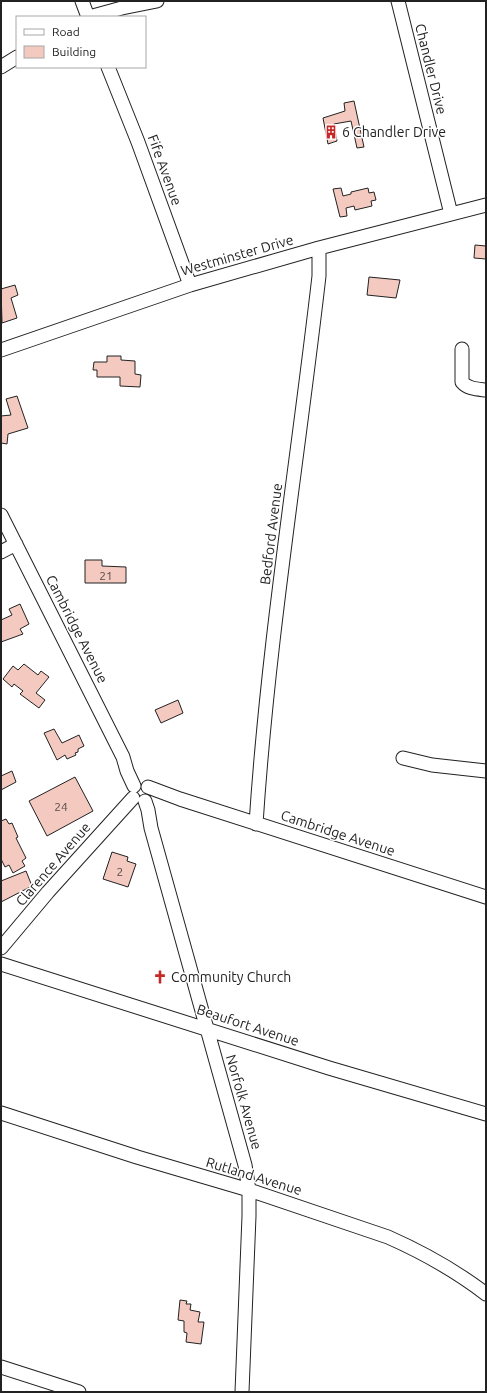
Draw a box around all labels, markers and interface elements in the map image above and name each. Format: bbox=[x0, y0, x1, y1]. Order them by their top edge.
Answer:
legend bbox=[16, 16, 146, 68]
street label: Chandler Drive bbox=[412, 22, 450, 116]
text: Road bbox=[52, 25, 80, 38]
text: Building bbox=[52, 45, 96, 58]
building icon: 6 Chandler Drive bbox=[323, 124, 339, 140]
place label: 6 Chandler Drive bbox=[342, 124, 446, 140]
street label: Fife Avenue bbox=[145, 132, 185, 208]
street label: Westminster Drive bbox=[179, 231, 295, 279]
street label: Bedford Avenue bbox=[257, 482, 285, 586]
house number: 21 bbox=[99, 569, 113, 582]
street label: Cambridge Avenue bbox=[43, 572, 111, 686]
house number: 24 bbox=[54, 800, 68, 813]
street label: Cambridge Avenue bbox=[279, 807, 397, 859]
street label: Clarence Avenue bbox=[12, 819, 94, 909]
house number: 2 bbox=[117, 865, 123, 878]
church icon: Community Church bbox=[152, 969, 168, 985]
place label: Community Church bbox=[171, 969, 291, 985]
street label: Beaufort Avenue bbox=[195, 1001, 301, 1049]
street label: Norfolk Avenue bbox=[223, 1053, 265, 1151]
street label: Rutland Avenue bbox=[204, 1154, 304, 1198]

